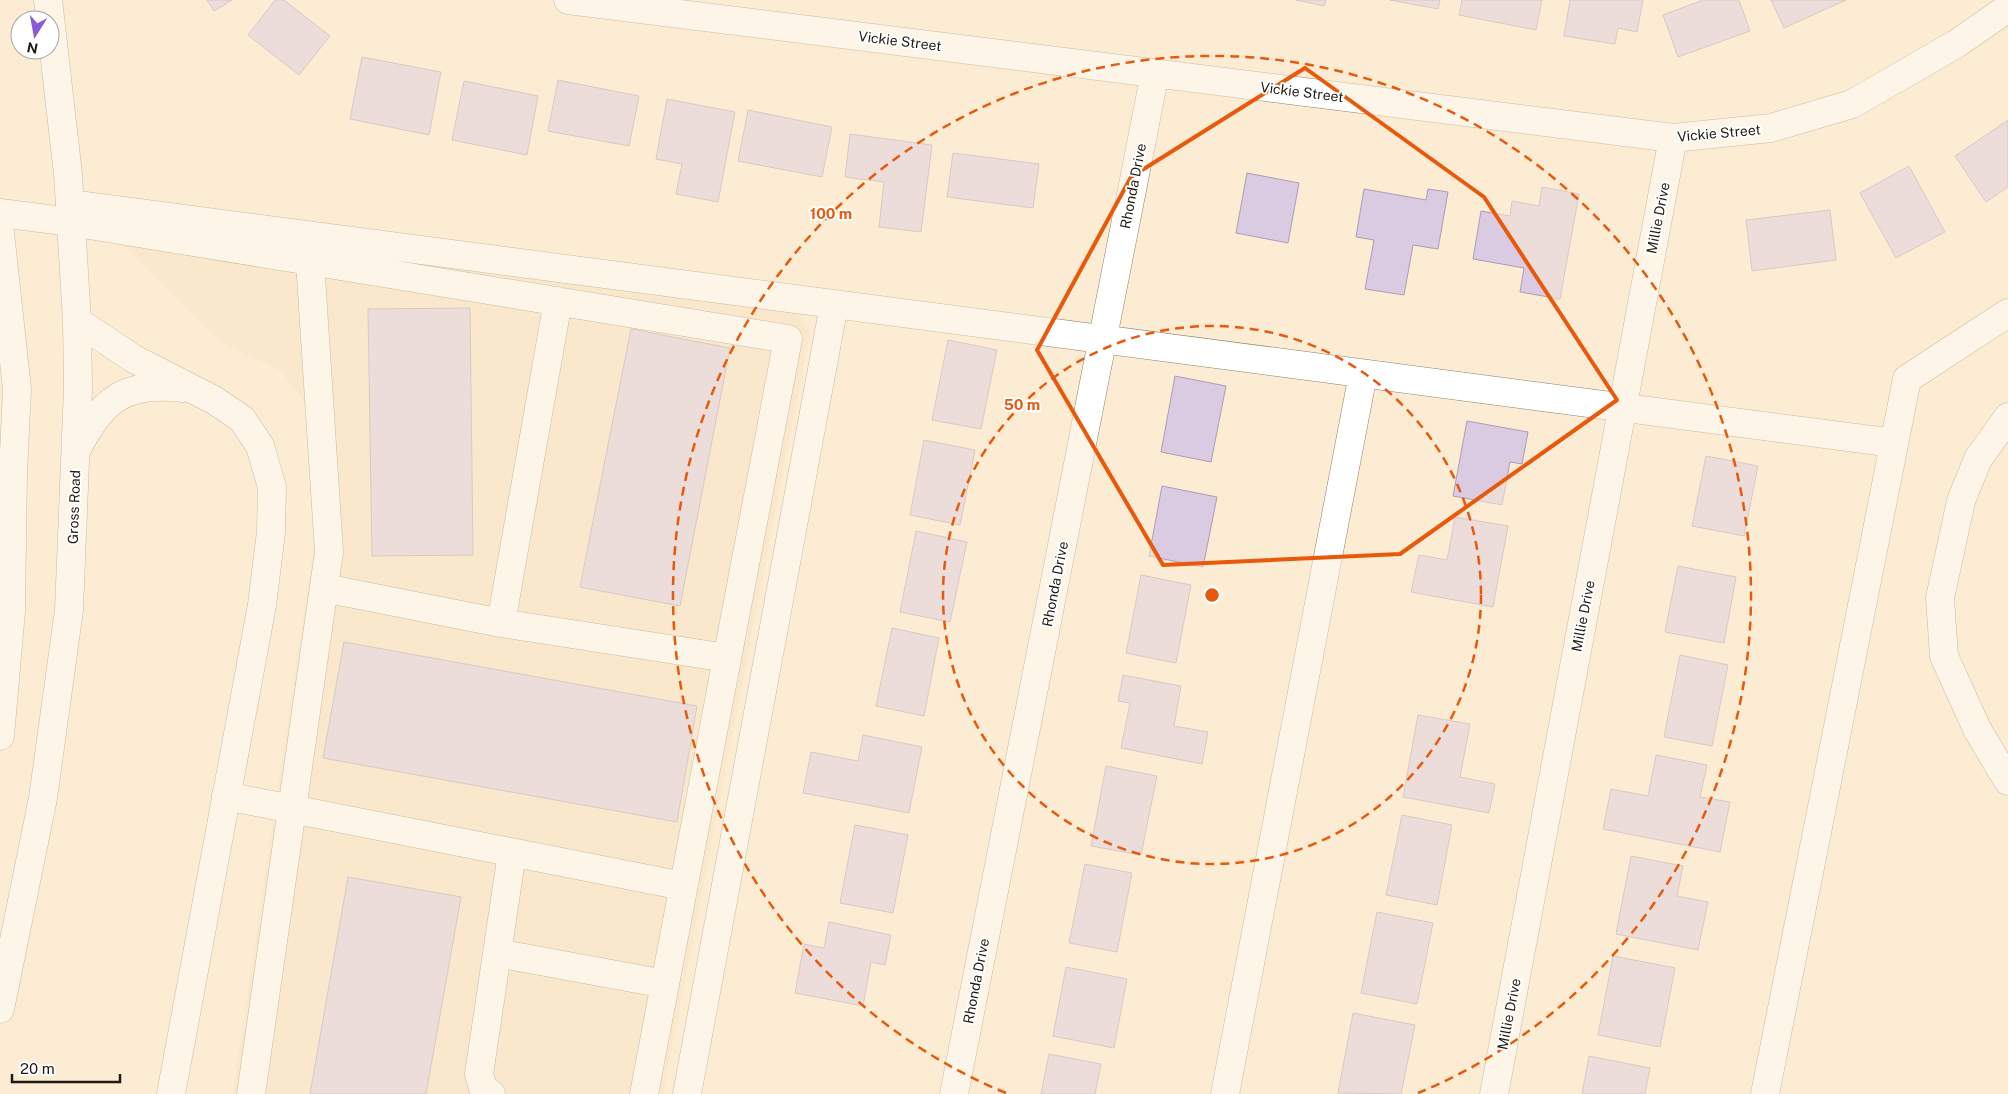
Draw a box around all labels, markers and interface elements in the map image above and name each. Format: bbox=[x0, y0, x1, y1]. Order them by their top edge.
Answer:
north arrow bbox=[10, 10, 60, 60]
street label: Vickie Street bbox=[857, 28, 943, 54]
text: N bbox=[26, 39, 39, 57]
street label: Vickie Street bbox=[1259, 79, 1345, 105]
street label: Vickie Street bbox=[1677, 121, 1761, 145]
street label: Rhonda Drive bbox=[1117, 142, 1149, 230]
street label: Millie Drive bbox=[1643, 181, 1673, 255]
text: 100 m bbox=[810, 205, 852, 222]
text: 50 m bbox=[1004, 396, 1040, 413]
street label: Gross Road bbox=[65, 470, 83, 544]
street label: Rhonda Drive bbox=[1039, 540, 1071, 628]
street label: Millie Drive bbox=[1568, 579, 1598, 653]
centre of rings bbox=[1203, 586, 1221, 604]
street label: Rhonda Drive bbox=[960, 937, 992, 1025]
street label: Millie Drive bbox=[1494, 977, 1524, 1051]
scale bar bbox=[12, 1052, 120, 1084]
text: 20 m bbox=[20, 1060, 55, 1077]

